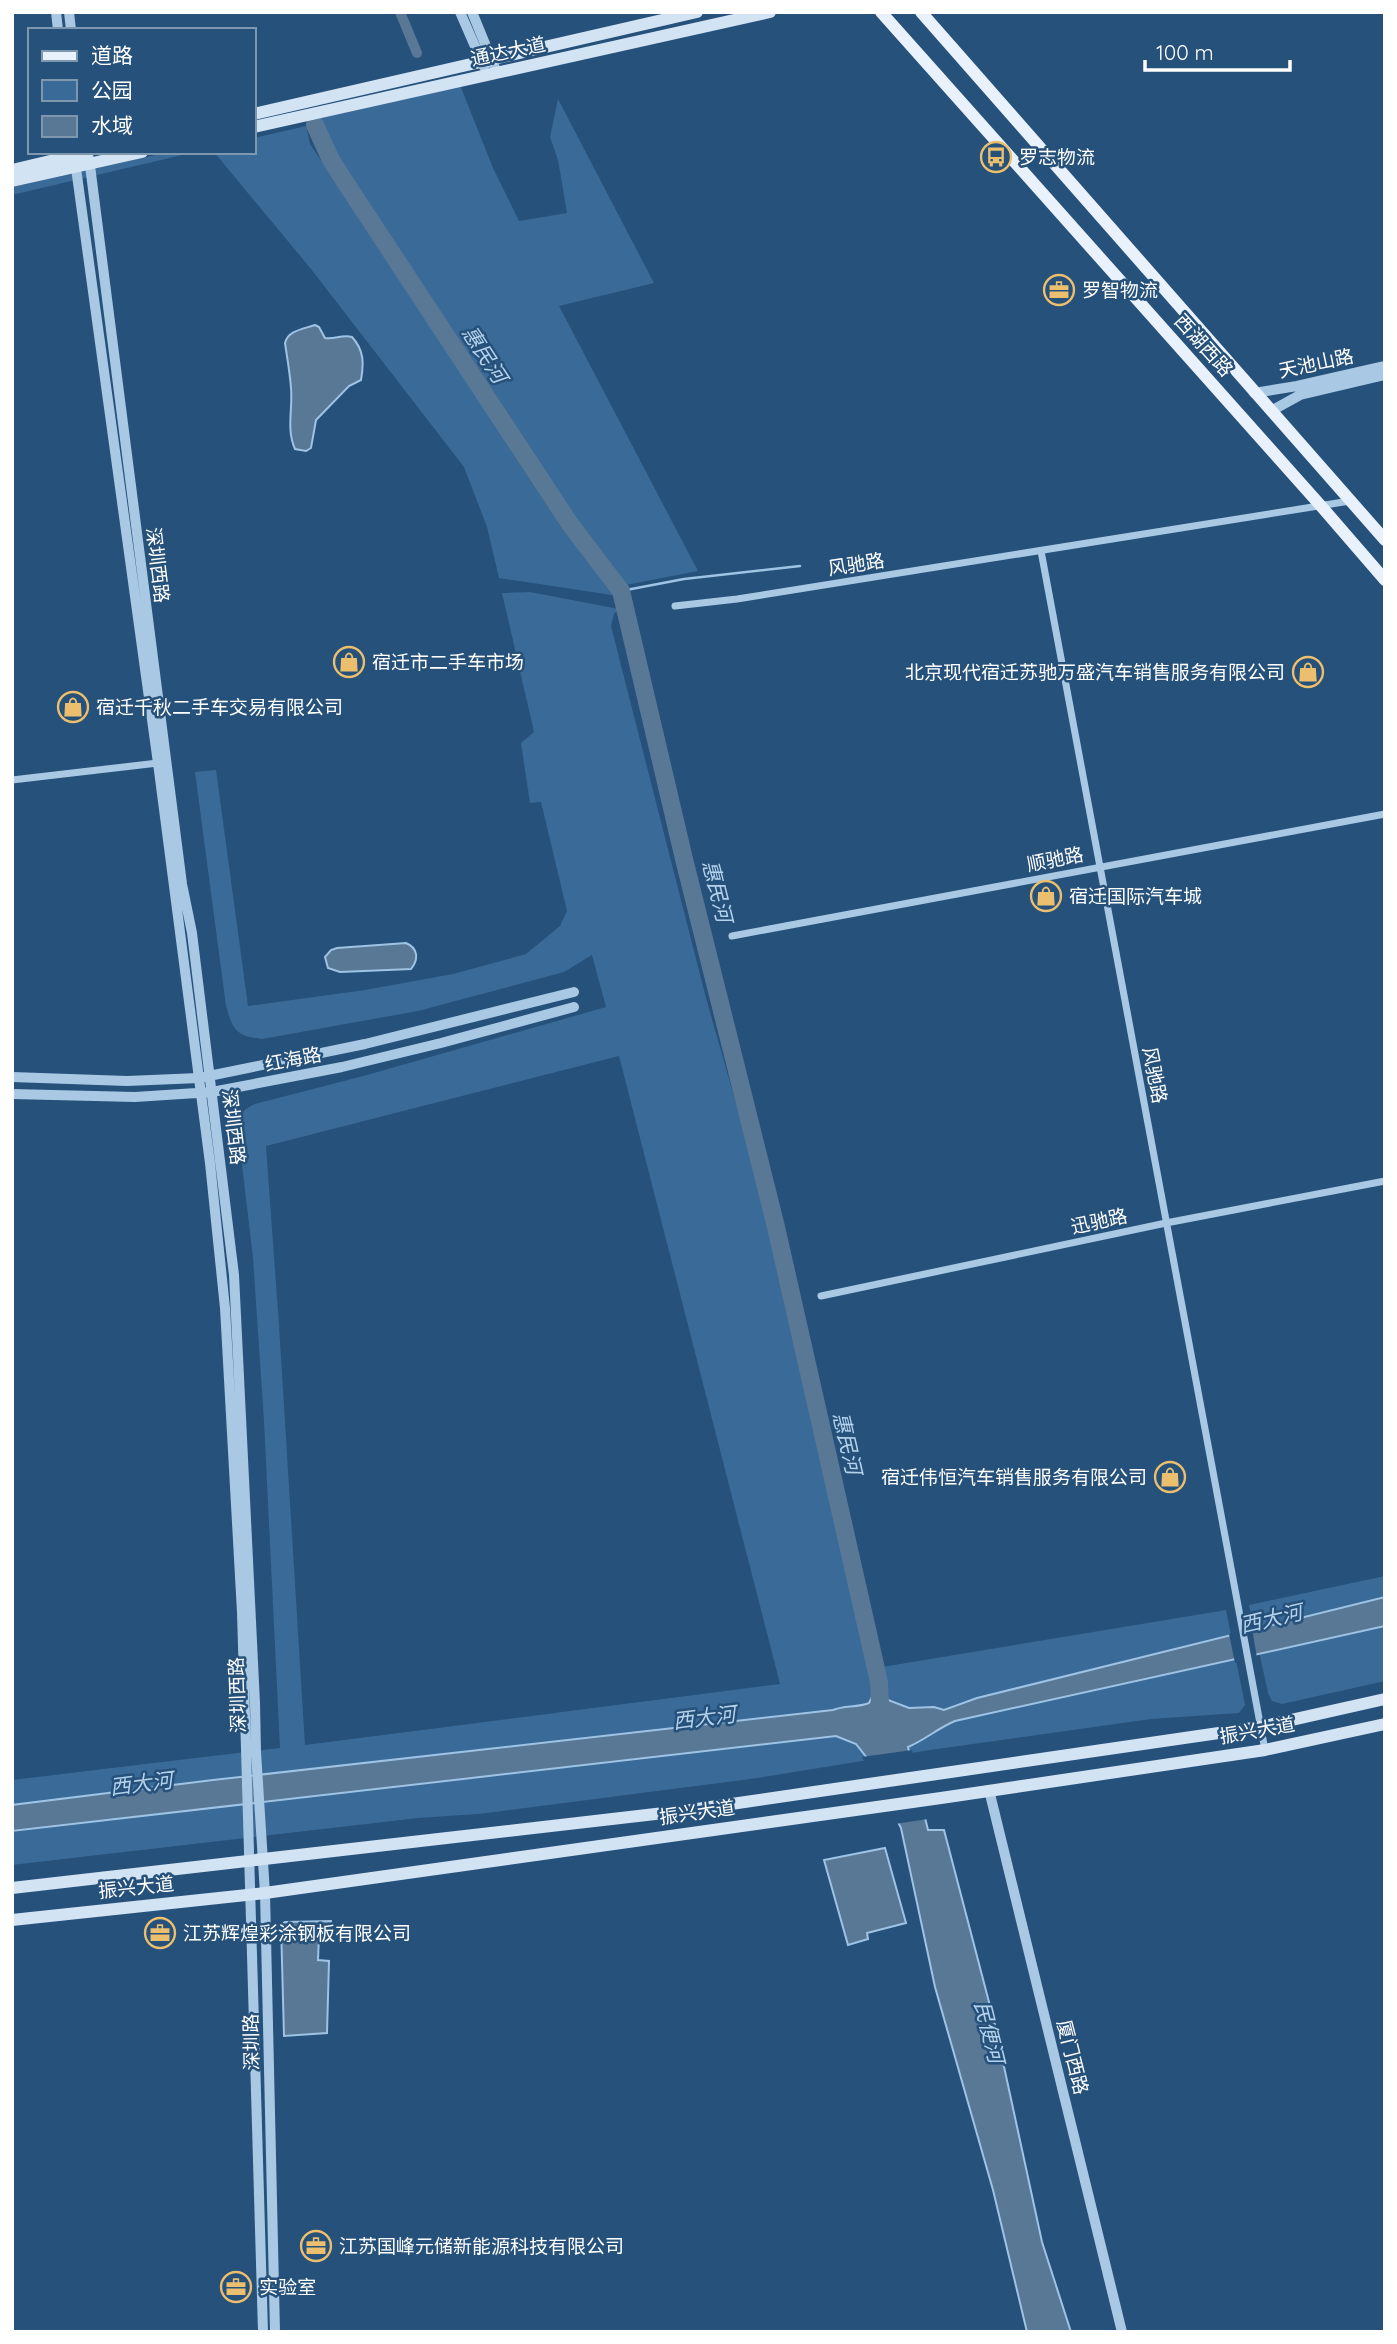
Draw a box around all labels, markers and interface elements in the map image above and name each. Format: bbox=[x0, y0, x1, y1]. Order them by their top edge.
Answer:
legend bbox=[28, 28, 256, 154]
scale bar bbox=[1145, 28, 1290, 72]
street label: 通达大道 bbox=[468, 31, 548, 71]
text: 100 m bbox=[1156, 39, 1214, 65]
text: 道路 bbox=[91, 42, 133, 68]
text: 公园 bbox=[91, 77, 133, 103]
text: 水域 bbox=[91, 112, 133, 138]
bus stop icon: 罗志物流 bbox=[979, 140, 1013, 174]
place label: 罗志物流 bbox=[1019, 145, 1095, 169]
office icon: 罗智物流 bbox=[1042, 273, 1076, 307]
place label: 罗智物流 bbox=[1082, 278, 1158, 302]
street label: 西湖西路 bbox=[1170, 309, 1238, 381]
water label: 惠民河 bbox=[457, 321, 515, 391]
street label: 天池山路 bbox=[1276, 343, 1356, 383]
street label: 深圳西路 bbox=[141, 526, 175, 604]
street label: 风驰路 bbox=[826, 548, 886, 580]
shop icon: 宿迁市二手车市场 bbox=[332, 645, 366, 679]
place label: 宿迁市二手车市场 bbox=[372, 650, 524, 674]
shop icon: 北京现代宿迁苏驰万盛汽车销售服务有限公司 bbox=[1291, 655, 1325, 689]
place label: 北京现代宿迁苏驰万盛汽车销售服务有限公司 bbox=[905, 660, 1285, 684]
shop icon: 宿迁千秋二手车交易有限公司 bbox=[56, 690, 90, 724]
place label: 宿迁千秋二手车交易有限公司 bbox=[96, 695, 343, 719]
street label: 顺驰路 bbox=[1025, 842, 1085, 876]
water label: 惠民河 bbox=[698, 857, 739, 929]
shop icon: 宿迁国际汽车城 bbox=[1029, 879, 1063, 913]
place label: 宿迁国际汽车城 bbox=[1069, 884, 1202, 908]
street label: 红海路 bbox=[263, 1042, 323, 1076]
street label: 风驰路 bbox=[1138, 1045, 1172, 1105]
street label: 深圳西路 bbox=[217, 1088, 251, 1166]
street label: 迅驰路 bbox=[1069, 1203, 1129, 1239]
water label: 惠民河 bbox=[828, 1409, 869, 1481]
shop icon: 宿迁伟恒汽车销售服务有限公司 bbox=[1153, 1460, 1187, 1494]
place label: 宿迁伟恒汽车销售服务有限公司 bbox=[881, 1465, 1147, 1489]
water label: 西大河 bbox=[1237, 1597, 1309, 1638]
street label: 深圳西路 bbox=[224, 1657, 250, 1733]
water label: 西大河 bbox=[671, 1700, 741, 1734]
street label: 振兴大道 bbox=[1217, 1712, 1297, 1748]
water label: 西大河 bbox=[108, 1766, 178, 1800]
street label: 振兴大道 bbox=[658, 1795, 736, 1829]
street label: 振兴大道 bbox=[97, 1871, 175, 1903]
office icon: 江苏辉煌彩涂钢板有限公司 bbox=[143, 1916, 177, 1950]
place label: 江苏辉煌彩涂钢板有限公司 bbox=[183, 1921, 411, 1945]
water label: 民便河 bbox=[970, 1998, 1011, 2070]
street label: 深圳路 bbox=[239, 2013, 263, 2071]
street label: 厦门西路 bbox=[1052, 2017, 1094, 2097]
office icon: 江苏国峰元储新能源科技有限公司 bbox=[299, 2229, 333, 2263]
place label: 江苏国峰元储新能源科技有限公司 bbox=[339, 2234, 624, 2258]
office icon: 实验室 bbox=[219, 2270, 253, 2304]
place label: 实验室 bbox=[259, 2275, 316, 2299]

